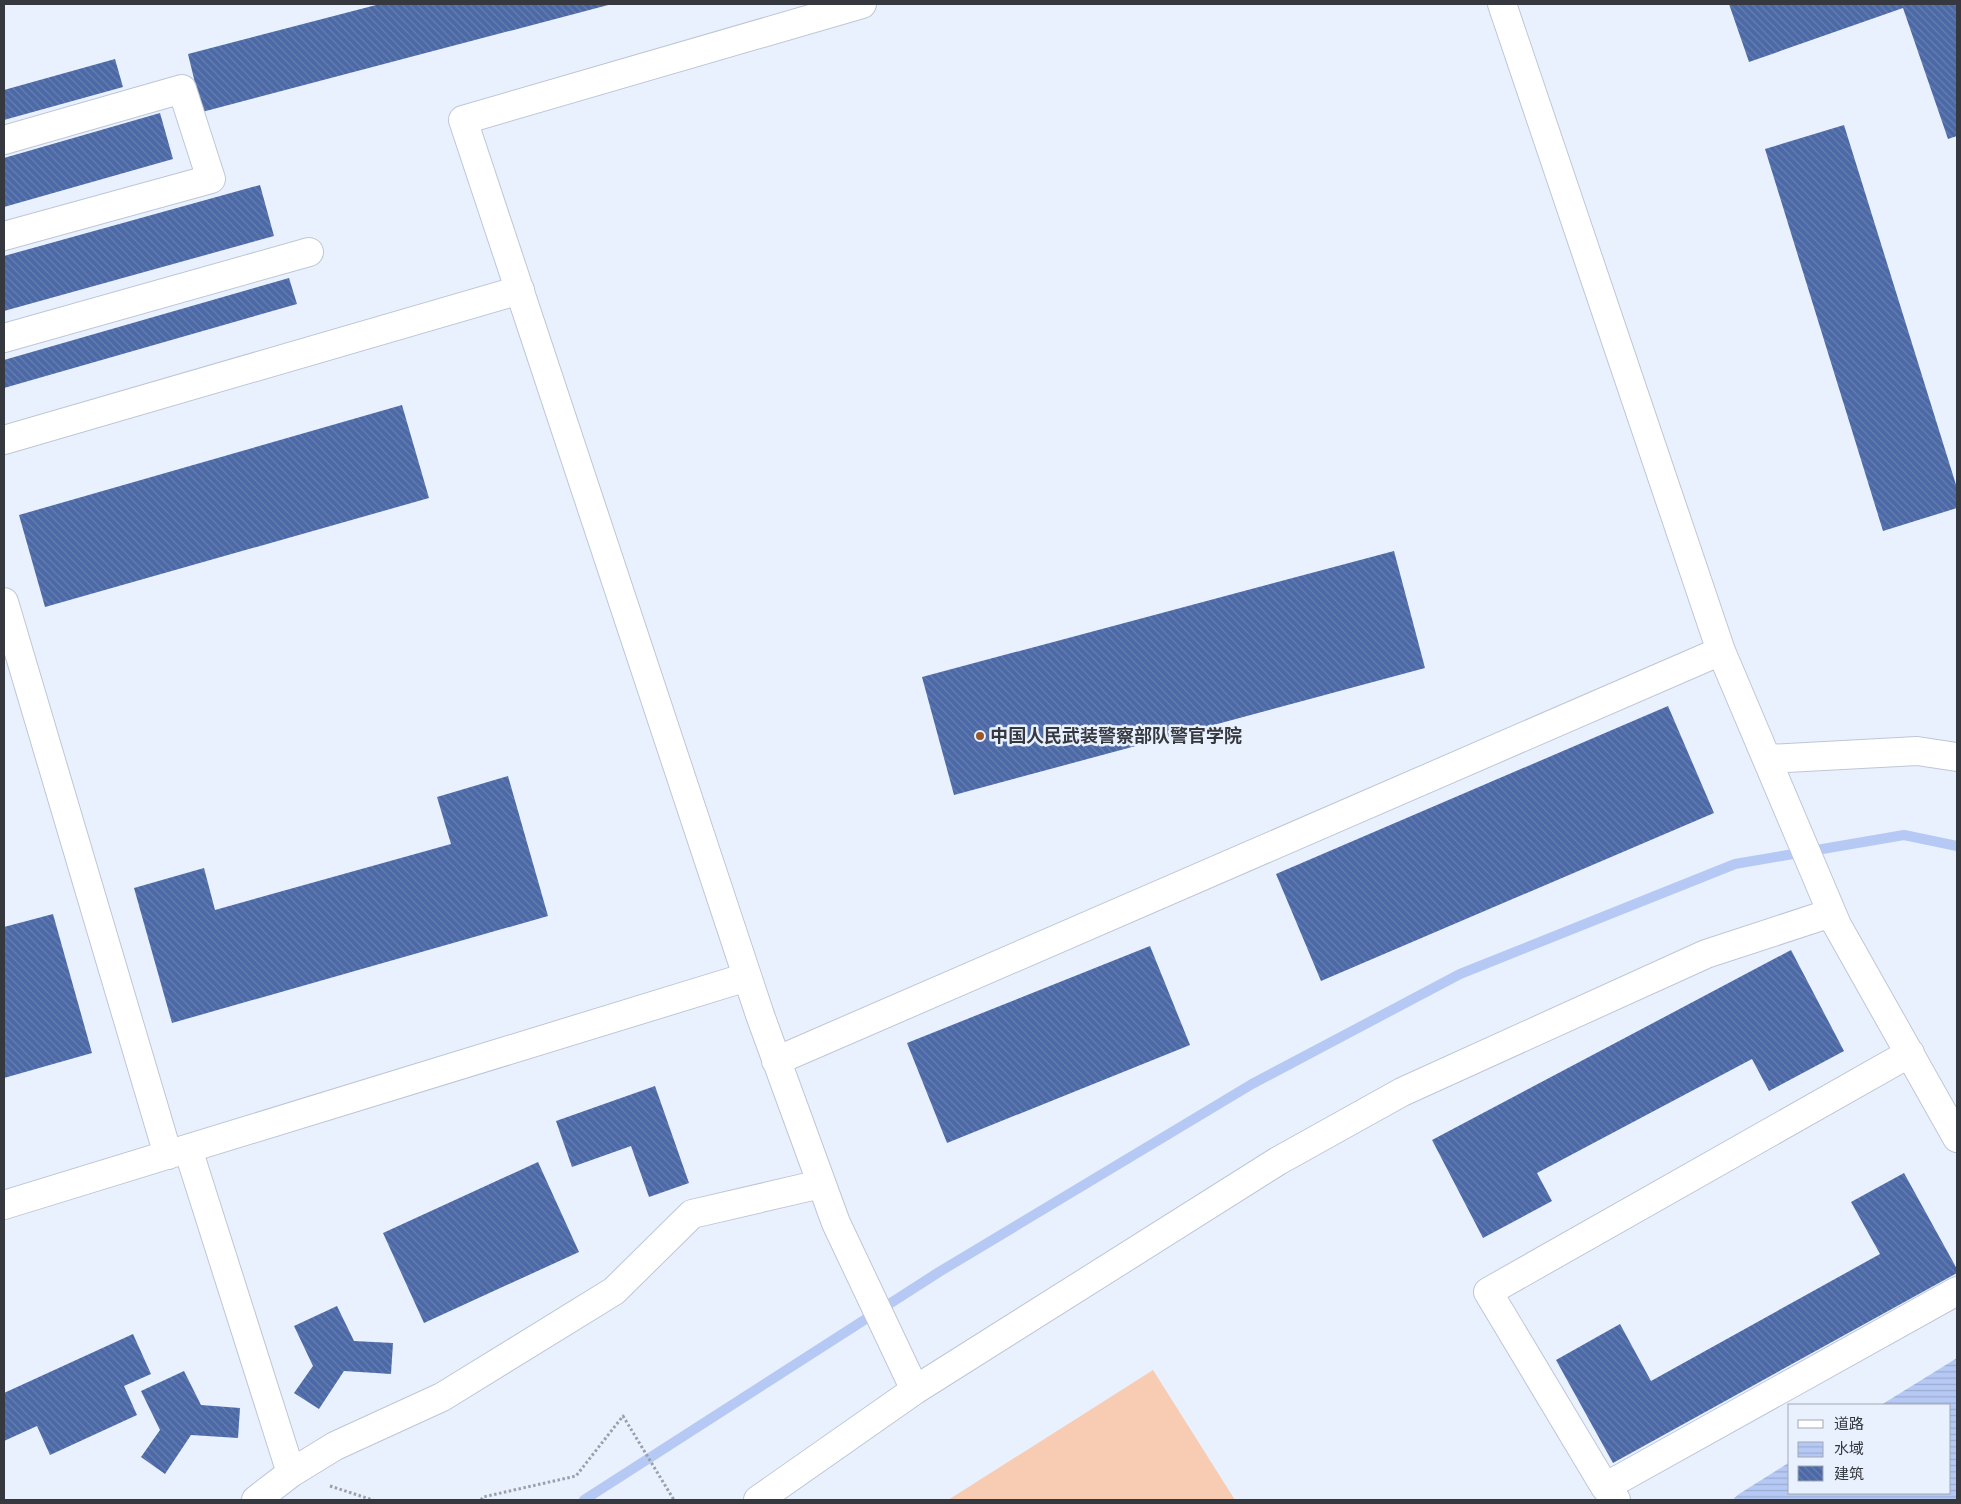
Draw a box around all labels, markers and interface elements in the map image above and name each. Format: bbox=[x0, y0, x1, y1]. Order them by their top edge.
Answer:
place label: 中国人民武装警察部队警官学院 bbox=[990, 726, 1242, 746]
marker: 中国人民武装警察部队警官学院 bbox=[974, 730, 986, 742]
legend bbox=[1788, 1404, 1951, 1494]
text: 道路 bbox=[1834, 1415, 1864, 1432]
text: 水域 bbox=[1834, 1440, 1864, 1457]
text: 建筑 bbox=[1834, 1465, 1864, 1482]

